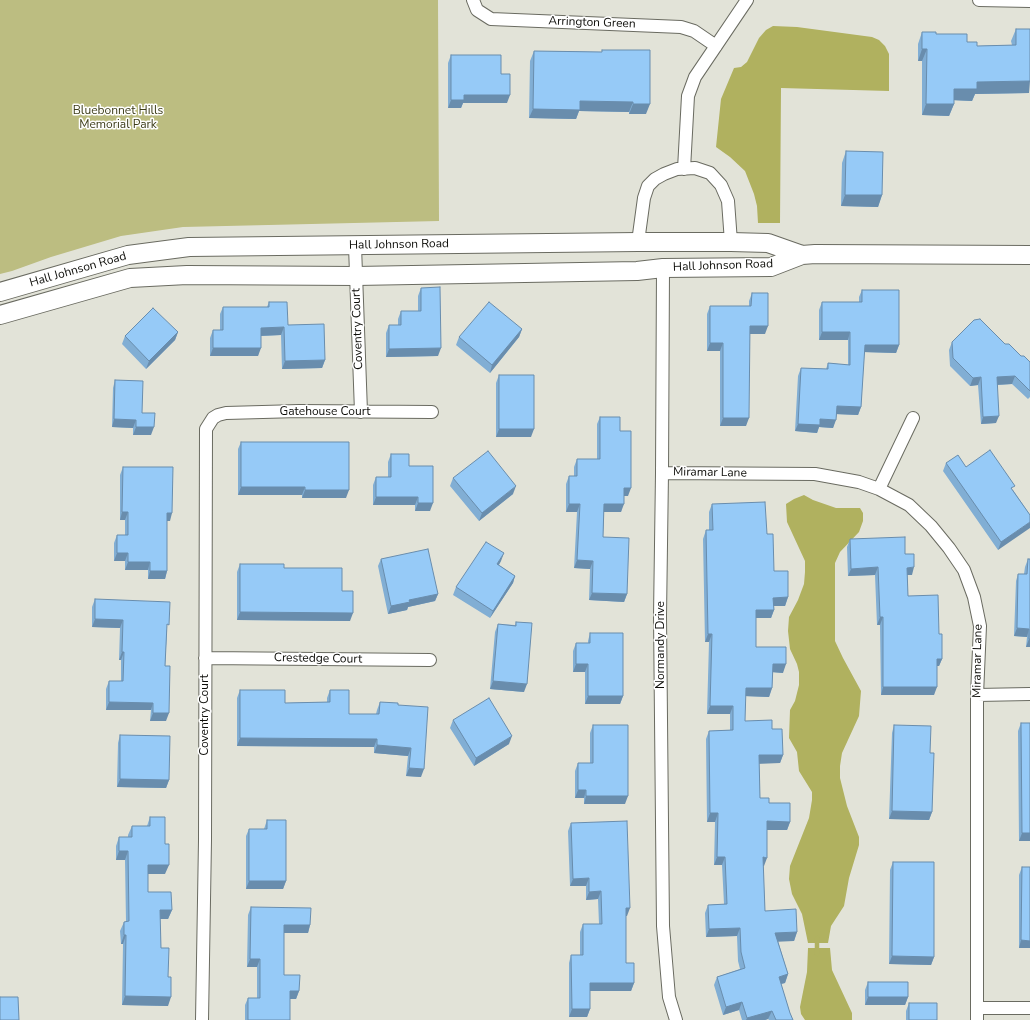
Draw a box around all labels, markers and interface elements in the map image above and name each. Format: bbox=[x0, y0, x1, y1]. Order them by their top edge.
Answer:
street label: Arrington Green bbox=[548, 14, 636, 32]
park label: Bluebonnet Hills Memorial Park bbox=[73, 104, 163, 132]
street label: Hall Johnson Road bbox=[349, 237, 449, 253]
street label: Hall Johnson Road bbox=[28, 249, 128, 291]
street label: Hall Johnson Road bbox=[673, 257, 773, 275]
street label: Coventry Court bbox=[349, 288, 367, 370]
street label: Gatehouse Court bbox=[280, 405, 370, 419]
street label: Miramar Lane bbox=[673, 465, 747, 481]
street label: Normandy Drive bbox=[654, 601, 668, 689]
street label: Miramar Lane bbox=[970, 624, 986, 698]
street label: Crestedge Court bbox=[274, 651, 362, 667]
street label: Coventry Court bbox=[198, 674, 212, 756]

